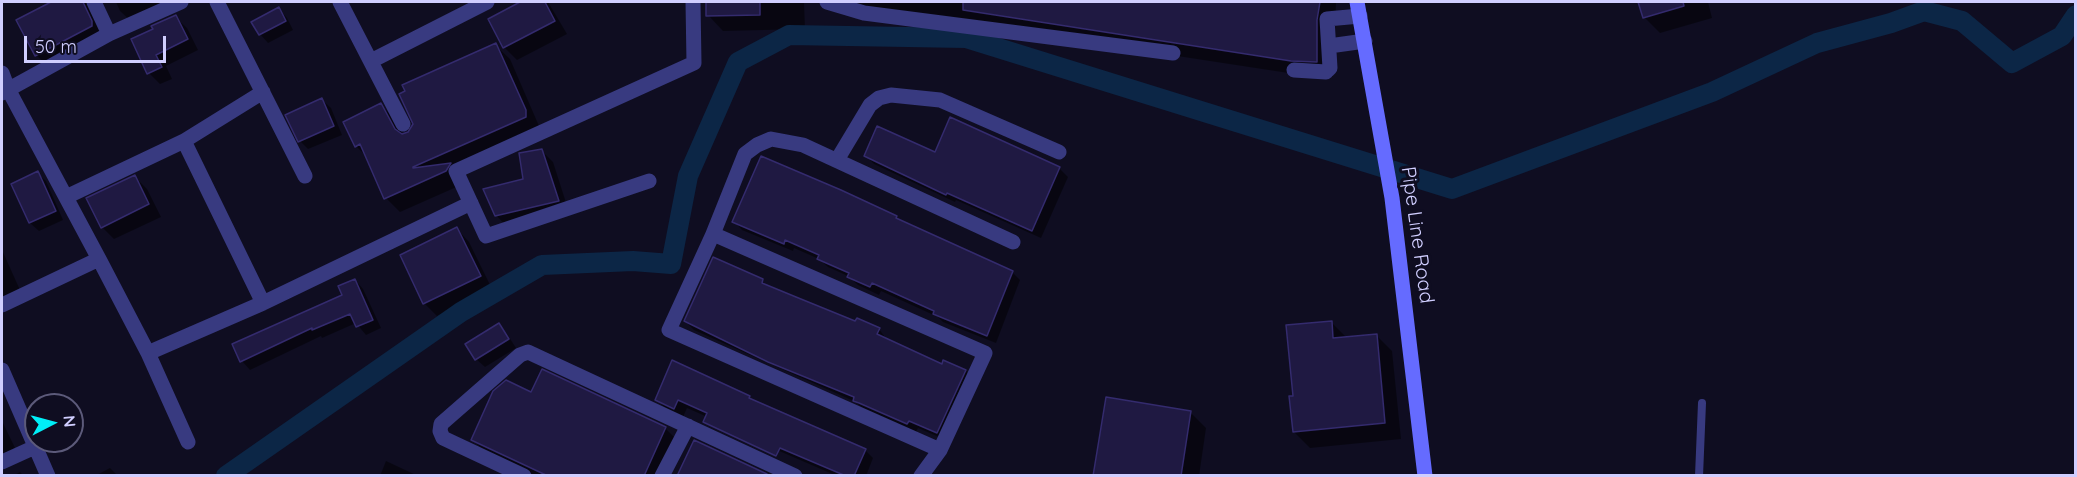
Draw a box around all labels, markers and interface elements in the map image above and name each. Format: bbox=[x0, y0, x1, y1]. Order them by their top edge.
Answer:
scale bar bbox=[27, 24, 170, 62]
text: 50 m bbox=[35, 35, 77, 58]
street label: Pipe Line Road bbox=[1396, 165, 1438, 305]
north arrow bbox=[24, 393, 84, 453]
text: N bbox=[59, 414, 80, 428]

